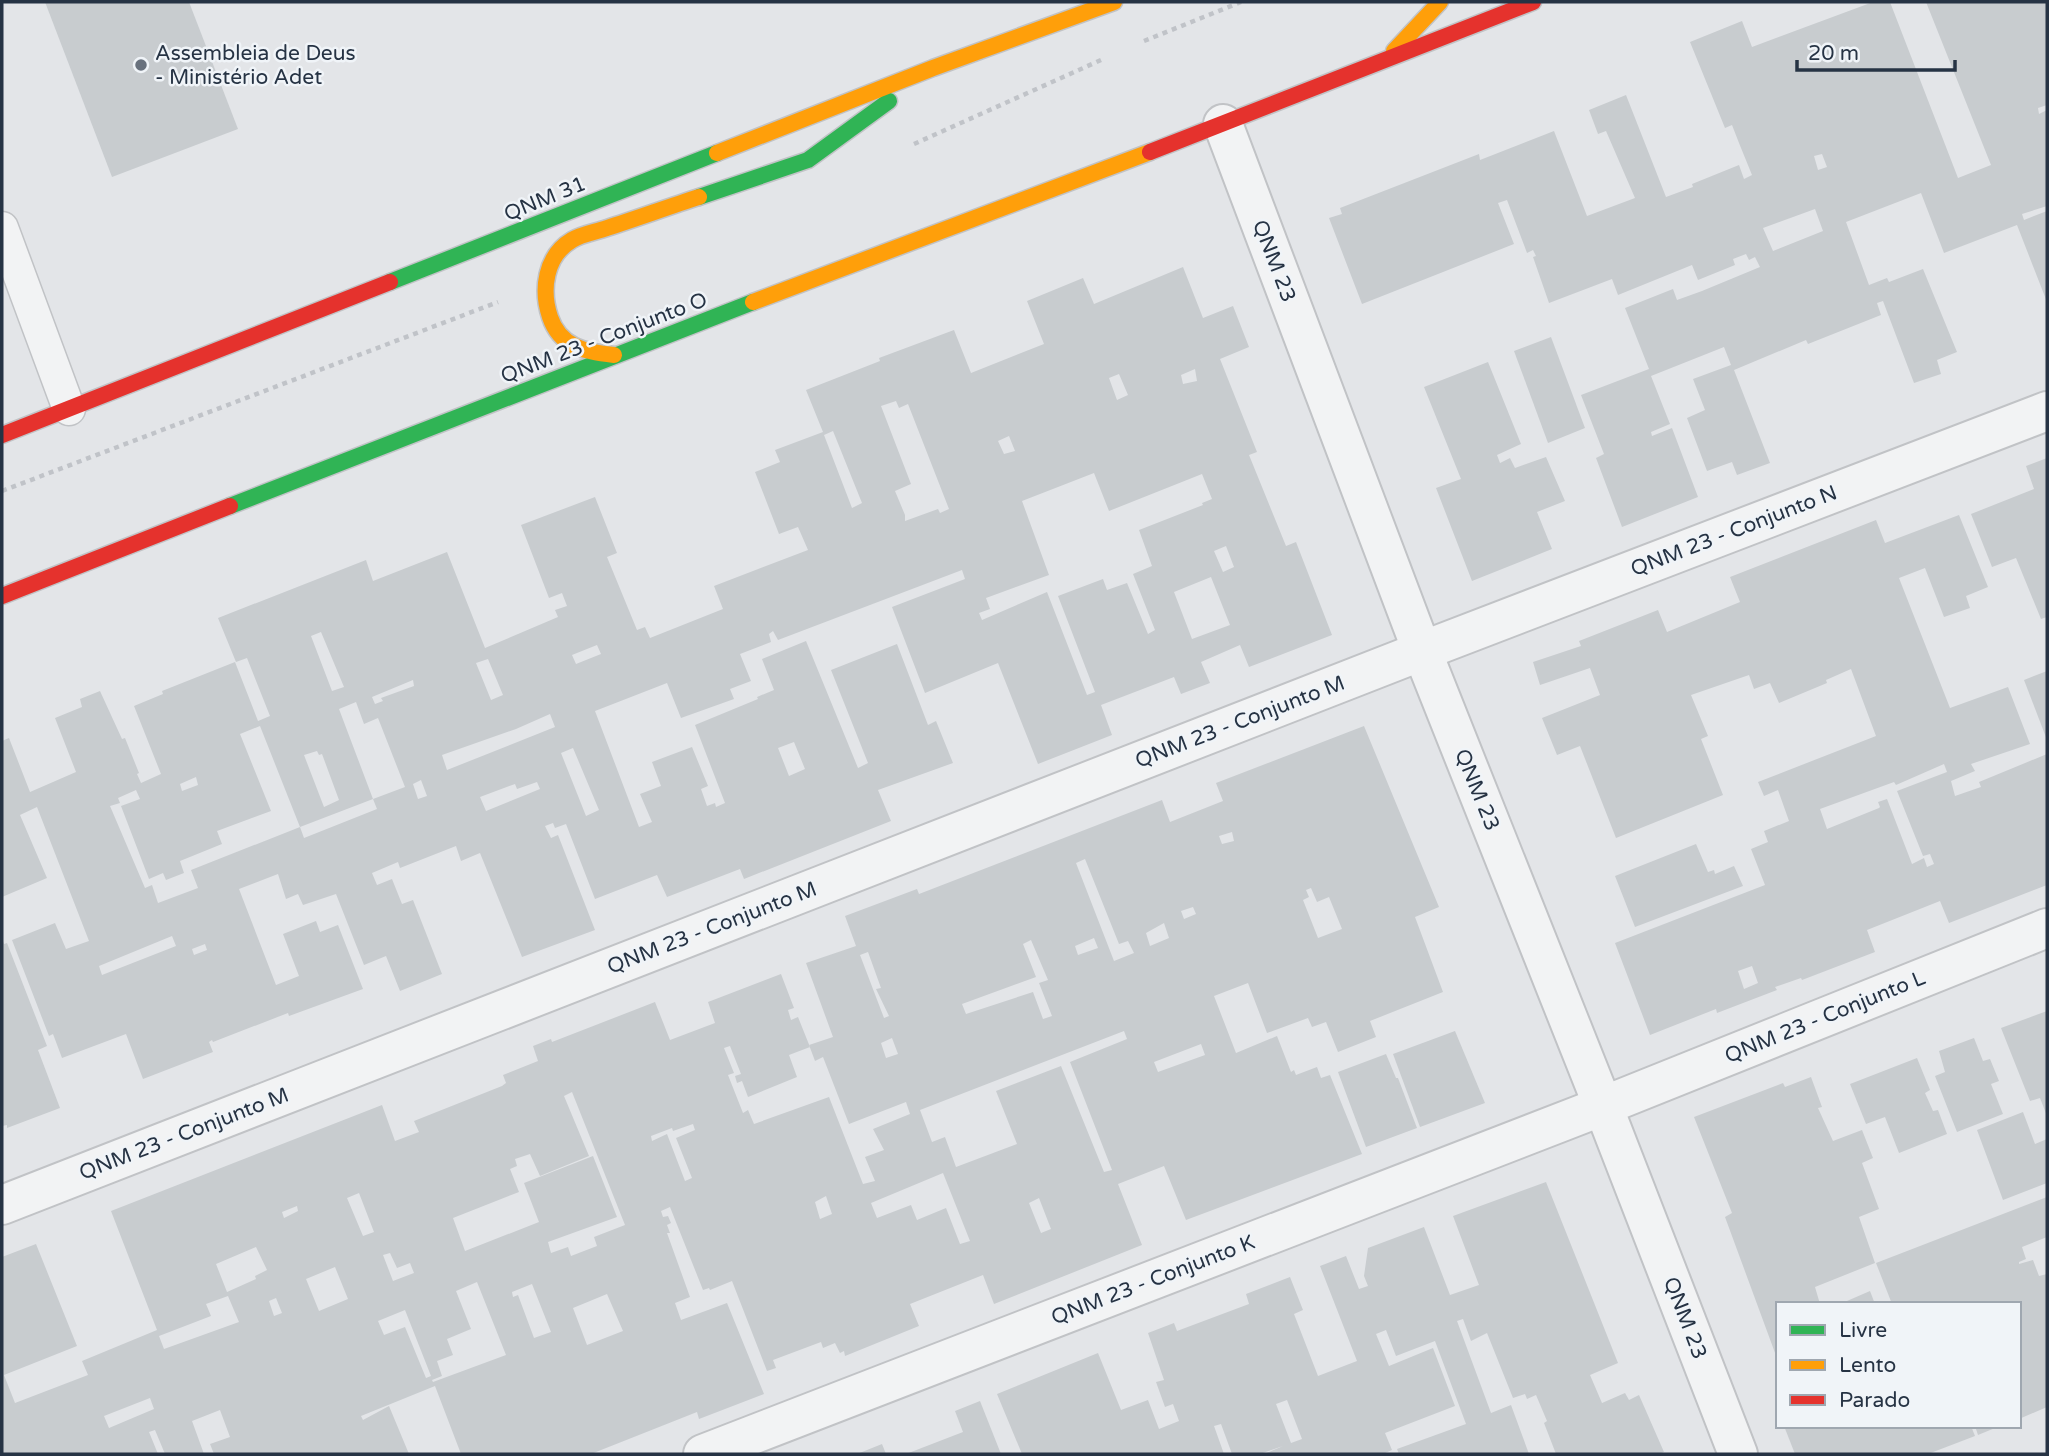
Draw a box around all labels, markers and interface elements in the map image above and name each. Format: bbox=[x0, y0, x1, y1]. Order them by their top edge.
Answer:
scale bar bbox=[1797, 28, 1954, 72]
place label: Assembleia de Deus - Ministério Adet bbox=[155, 41, 356, 90]
text: 20 m bbox=[1808, 41, 1859, 66]
marker: Assembleia de Deus - Ministério Adet bbox=[133, 57, 149, 73]
street label: QNM 31 bbox=[500, 171, 590, 227]
street label: QNM 23 bbox=[1247, 216, 1301, 306]
street label: QNM 23 - Conjunto O bbox=[497, 287, 711, 389]
street label: QNM 23 - Conjunto N bbox=[1627, 480, 1841, 582]
street label: QNM 23 - Conjunto M bbox=[1132, 670, 1348, 774]
street label: QNM 23 bbox=[1449, 745, 1505, 835]
street label: QNM 23 - Conjunto M bbox=[604, 876, 820, 980]
street label: QNM 23 - Conjunto L bbox=[1721, 965, 1929, 1069]
street label: QNM 23 - Conjunto M bbox=[76, 1082, 292, 1186]
street label: QNM 23 - Conjunto K bbox=[1048, 1230, 1258, 1330]
street label: QNM 23 bbox=[1658, 1273, 1712, 1363]
legend bbox=[1776, 1302, 2021, 1428]
text: Livre bbox=[1839, 1318, 1887, 1343]
text: Lento bbox=[1839, 1353, 1896, 1378]
text: Parado bbox=[1839, 1388, 1910, 1413]

